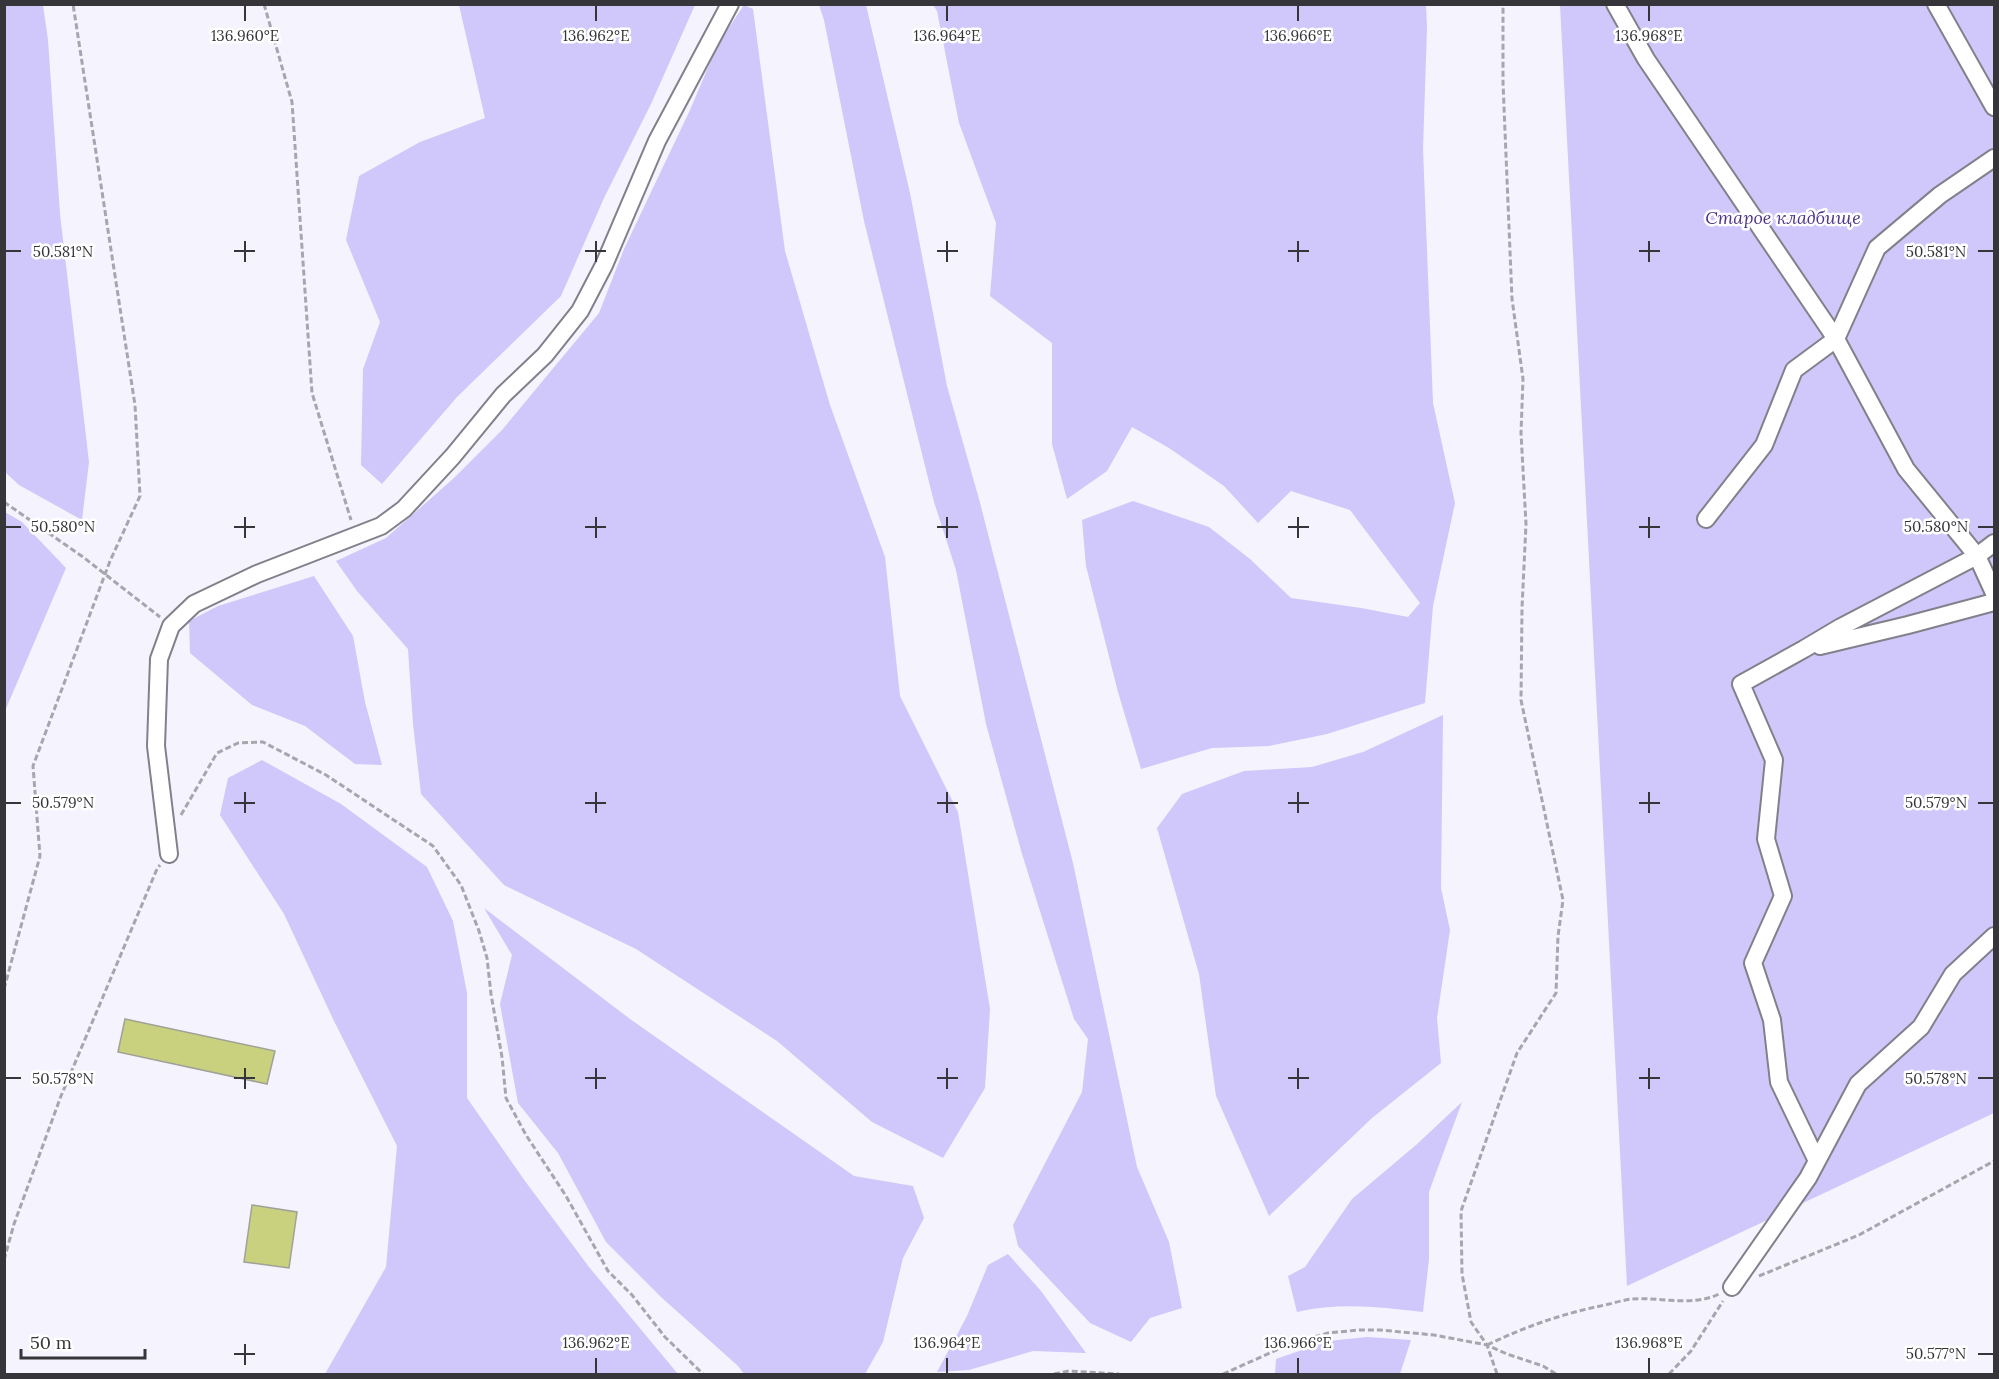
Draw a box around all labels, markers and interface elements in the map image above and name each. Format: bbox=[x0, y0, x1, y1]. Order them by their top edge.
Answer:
text: 136.960°E bbox=[211, 26, 279, 45]
text: 136.962°E bbox=[563, 26, 629, 45]
text: 136.964°E bbox=[914, 26, 980, 45]
text: 136.966°E bbox=[1264, 26, 1332, 45]
text: 136.968°E bbox=[1615, 26, 1683, 45]
park label: Старое кладбище bbox=[1705, 206, 1861, 229]
text: 50.581°N bbox=[33, 242, 93, 261]
text: 50.581°N bbox=[1906, 242, 1966, 261]
text: 50.580°N bbox=[31, 517, 95, 536]
text: 50.580°N bbox=[1904, 517, 1968, 536]
text: 50.579°N bbox=[32, 793, 94, 812]
text: 50.579°N bbox=[1905, 793, 1967, 812]
text: 50.578°N bbox=[32, 1069, 94, 1088]
text: 50.578°N bbox=[1905, 1069, 1967, 1088]
scale bar bbox=[21, 1322, 146, 1360]
text: 50 m bbox=[30, 1331, 72, 1354]
text: 136.962°E bbox=[563, 1333, 629, 1352]
text: 136.964°E bbox=[914, 1333, 980, 1352]
text: 136.966°E bbox=[1264, 1333, 1332, 1352]
text: 136.968°E bbox=[1615, 1333, 1683, 1352]
text: 50.577°N bbox=[1906, 1344, 1966, 1363]

